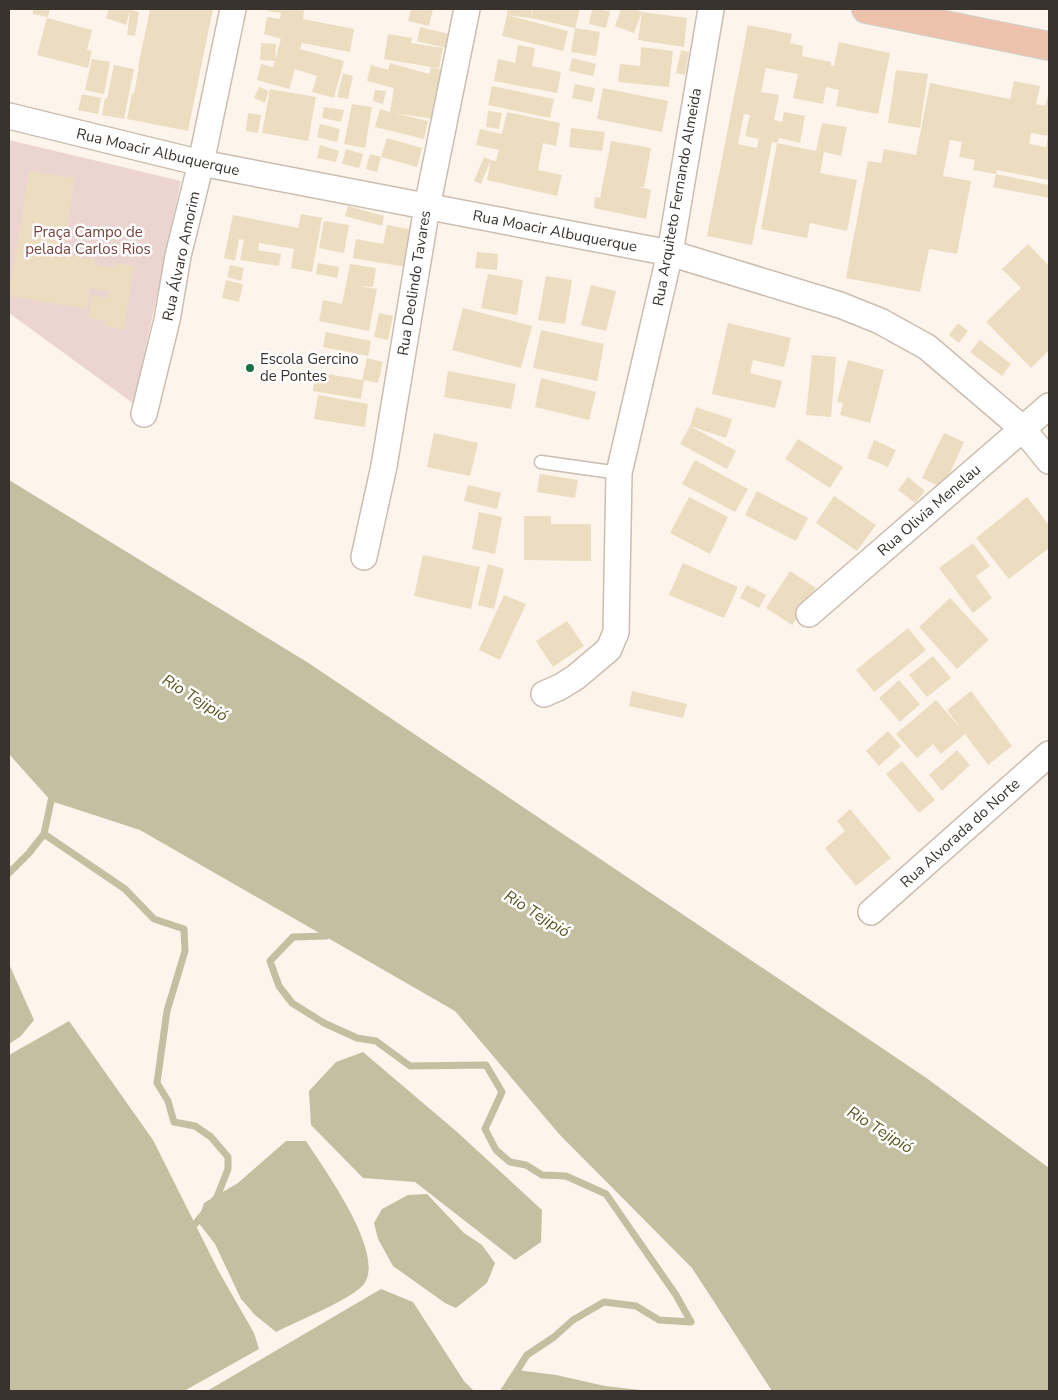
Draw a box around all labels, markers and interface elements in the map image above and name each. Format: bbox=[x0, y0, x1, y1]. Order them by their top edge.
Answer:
street label: Rua Arquiteto Fernando Almeida bbox=[648, 86, 706, 308]
street label: Rua Moacir Albuquerque bbox=[74, 123, 242, 181]
street label: Rua Álvaro Amorim bbox=[157, 189, 205, 323]
street label: Rua Moacir Albuquerque bbox=[471, 205, 639, 257]
street label: Rua Deolindo Tavares bbox=[393, 209, 435, 357]
park label: Praça Campo de pelada Carlos Rios bbox=[25, 222, 151, 259]
place label: Escola Gercino de Pontes bbox=[260, 349, 359, 386]
marker: Escola Gercino de Pontes bbox=[244, 362, 256, 374]
street label: Rua Olivia Menelau bbox=[873, 460, 985, 560]
water label: Rio Tejipió bbox=[158, 669, 232, 727]
street label: Rua Alvorada do Norte bbox=[896, 774, 1024, 892]
water label: Rio Tejipió bbox=[500, 885, 574, 943]
water label: Rio Tejipió bbox=[843, 1101, 917, 1159]

